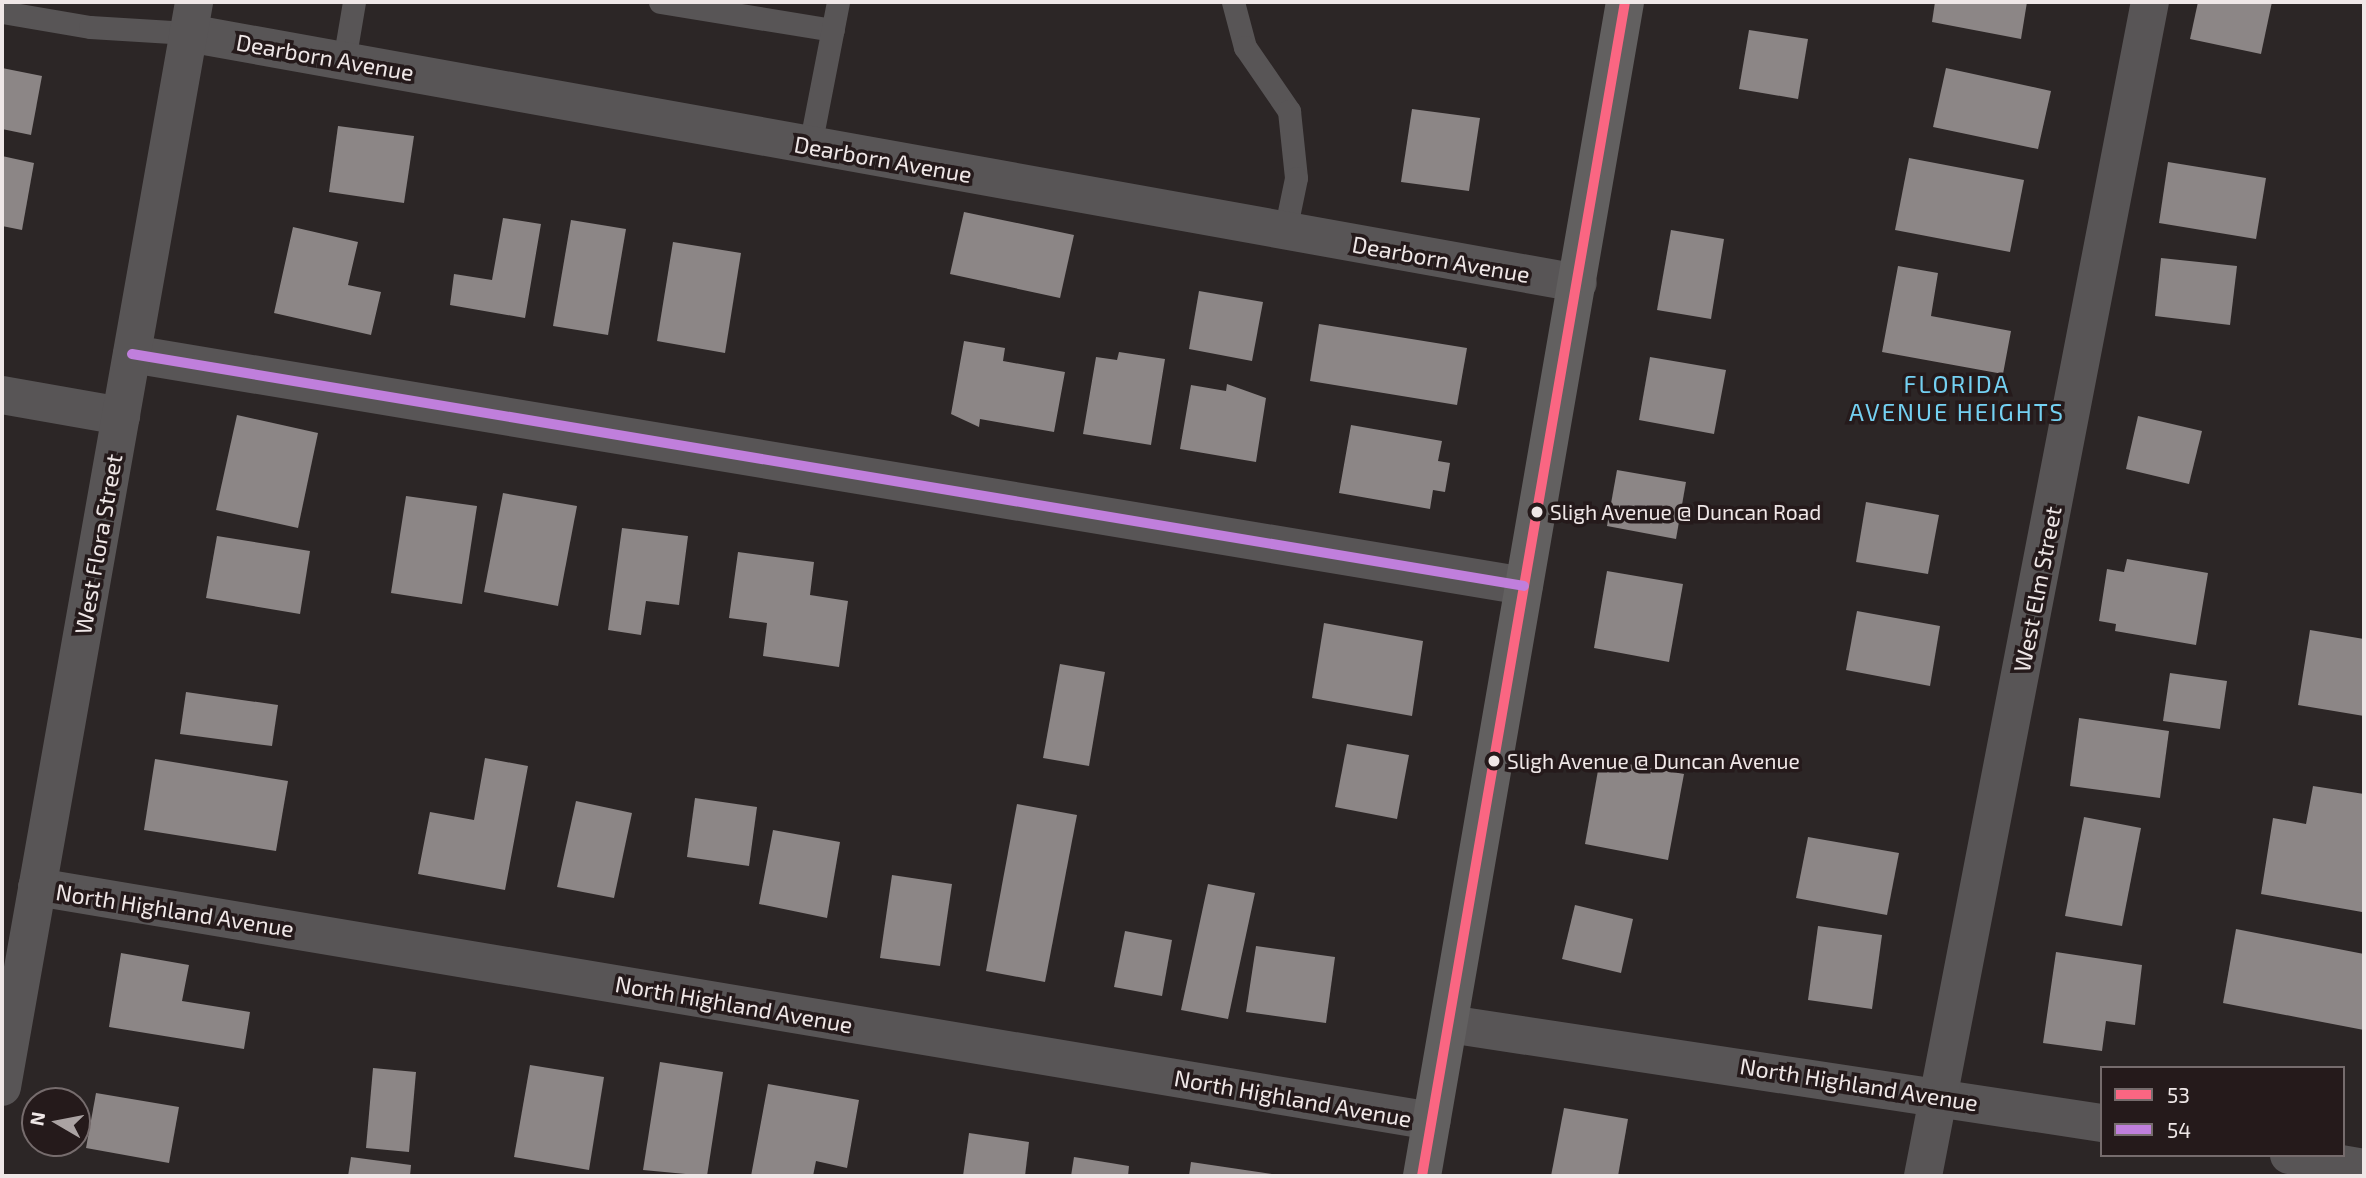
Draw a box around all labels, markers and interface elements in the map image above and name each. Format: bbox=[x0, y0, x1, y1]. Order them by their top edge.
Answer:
street label: Dearborn Avenue bbox=[234, 28, 416, 86]
street label: Dearborn Avenue bbox=[792, 130, 974, 188]
street label: Dearborn Avenue bbox=[1350, 230, 1532, 288]
district label: FLORIDA AVENUE HEIGHTS bbox=[1851, 370, 2063, 426]
street label: West Flora Street bbox=[69, 452, 127, 636]
place label: Sligh Avenue @ Duncan Road bbox=[1550, 499, 1822, 525]
street label: West Elm Street bbox=[2007, 504, 2067, 674]
marker: Sligh Avenue @ Duncan Road bbox=[1530, 505, 1544, 519]
place label: Sligh Avenue @ Duncan Avenue bbox=[1507, 748, 1801, 774]
marker: Sligh Avenue @ Duncan Avenue bbox=[1487, 754, 1501, 768]
street label: North Highland Avenue bbox=[54, 878, 296, 942]
street label: North Highland Avenue bbox=[613, 969, 855, 1039]
street label: North Highland Avenue bbox=[1738, 1052, 1980, 1116]
street label: North Highland Avenue bbox=[1172, 1063, 1414, 1133]
legend bbox=[2100, 1066, 2345, 1157]
text: 53 bbox=[2167, 1082, 2190, 1107]
north arrow bbox=[21, 1087, 91, 1157]
text: N bbox=[24, 1110, 49, 1127]
text: 54 bbox=[2167, 1117, 2191, 1142]

